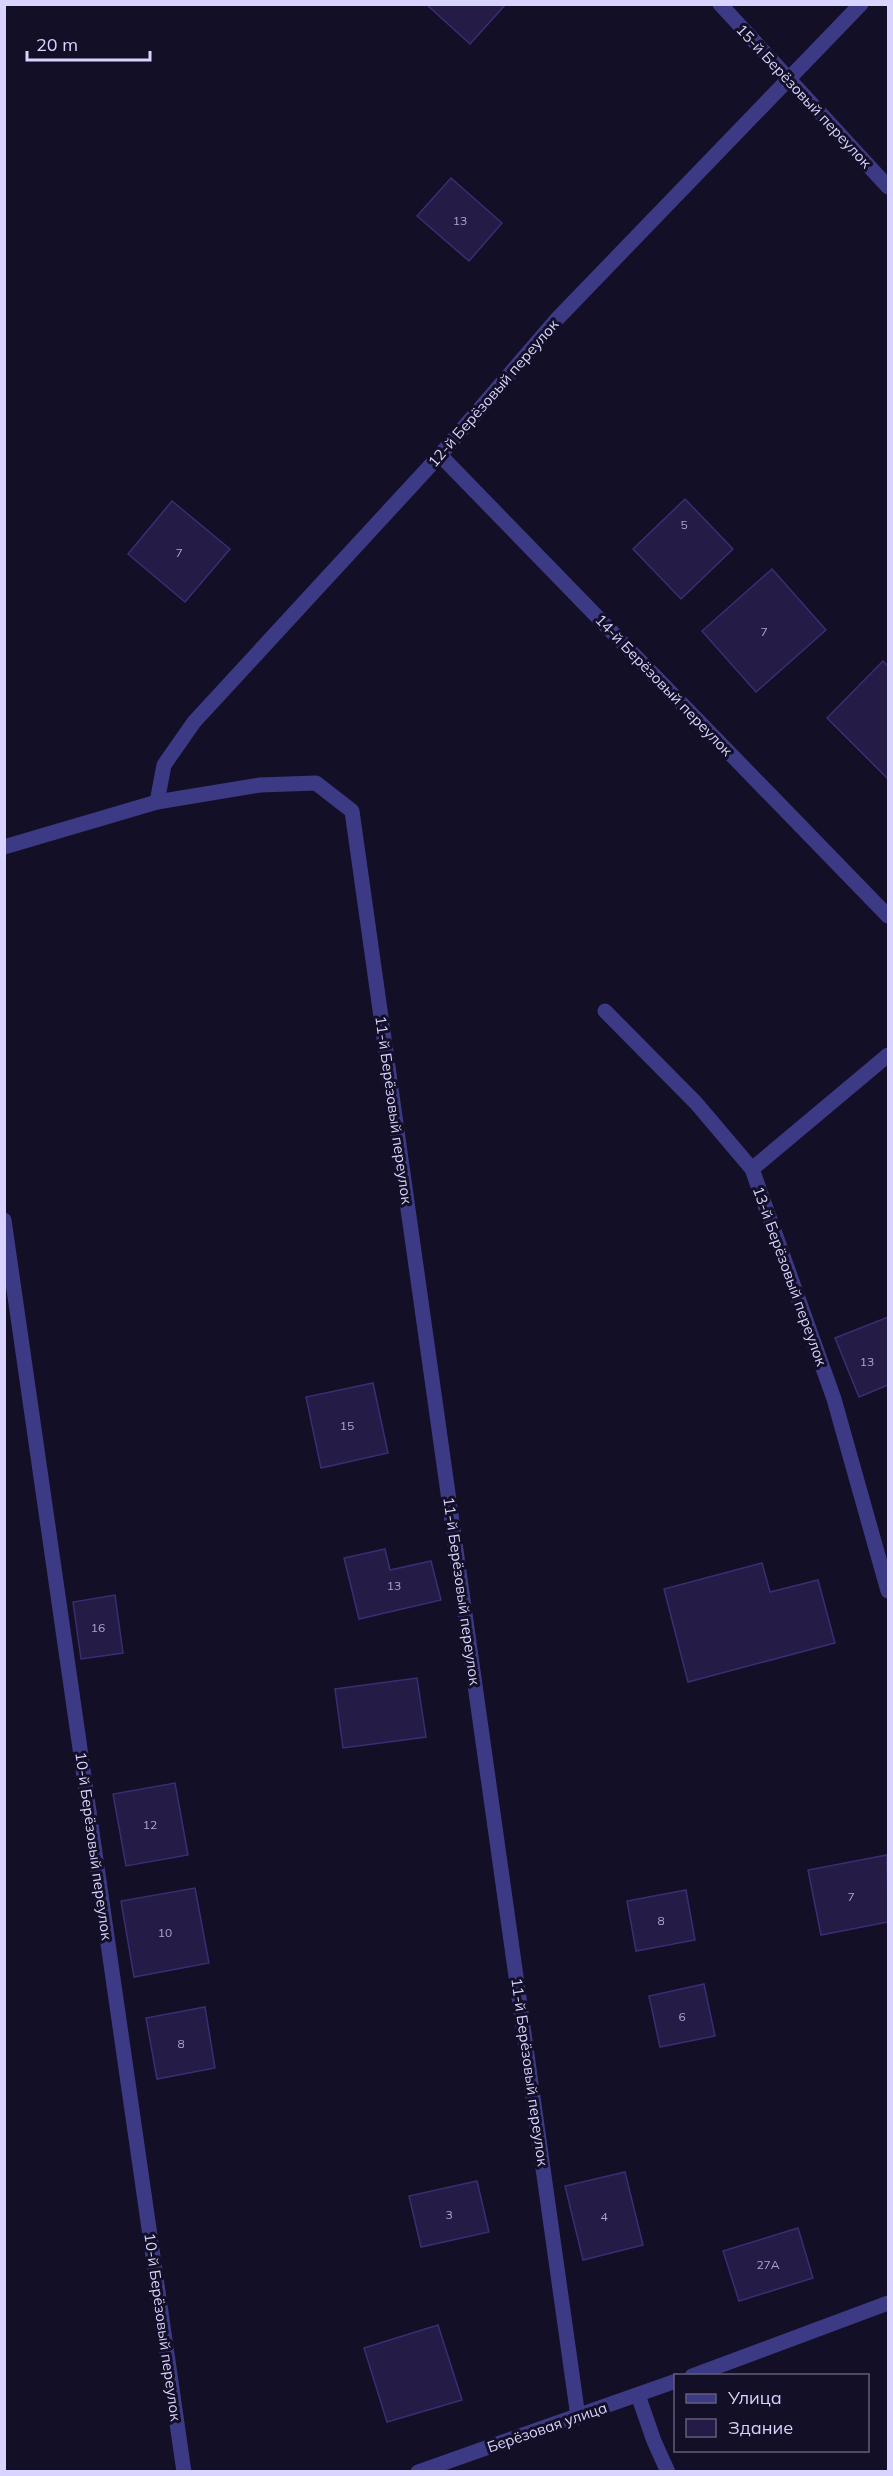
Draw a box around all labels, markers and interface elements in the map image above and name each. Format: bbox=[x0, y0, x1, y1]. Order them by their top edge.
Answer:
street label: 15-й Берёзовый переулок bbox=[732, 20, 876, 173]
scale bar bbox=[27, 24, 150, 62]
text: 20 m bbox=[36, 33, 78, 56]
house number: 13 bbox=[453, 213, 467, 228]
street label: 12-й Берёзовый переулок bbox=[424, 314, 563, 471]
house number: 5 bbox=[680, 517, 688, 532]
house number: 7 bbox=[175, 545, 183, 560]
street label: 14-й Берёзовый переулок bbox=[591, 610, 737, 761]
house number: 7 bbox=[760, 624, 768, 639]
street label: 11-й Берёзовый переулок bbox=[371, 1015, 417, 1206]
street label: 13-й Берёзовый переулок bbox=[749, 1184, 832, 1369]
house number: 13 bbox=[860, 1354, 874, 1369]
house number: 15 bbox=[340, 1418, 354, 1433]
street label: 11-й Берёзовый переулок bbox=[439, 1496, 485, 1687]
house number: 13 bbox=[387, 1578, 401, 1593]
house number: 16 bbox=[91, 1620, 105, 1635]
street label: 10-й Берёзовый переулок bbox=[71, 1751, 117, 1942]
house number: 12 bbox=[143, 1817, 157, 1832]
house number: 7 bbox=[847, 1889, 855, 1904]
house number: 8 bbox=[657, 1913, 665, 1928]
house number: 10 bbox=[158, 1925, 172, 1940]
street label: 11-й Берёзовый переулок bbox=[507, 1977, 553, 2168]
house number: 6 bbox=[678, 2009, 686, 2024]
house number: 8 bbox=[177, 2036, 185, 2051]
house number: 3 bbox=[445, 2207, 453, 2222]
house number: 4 bbox=[600, 2209, 608, 2224]
street label: 10-й Берёзовый переулок bbox=[140, 2232, 186, 2423]
house number: 27А bbox=[756, 2257, 780, 2272]
legend bbox=[674, 2374, 869, 2452]
text: Улица bbox=[727, 2386, 782, 2409]
street label: Берёзовая улица bbox=[485, 2398, 609, 2456]
text: Здание bbox=[728, 2416, 793, 2439]

